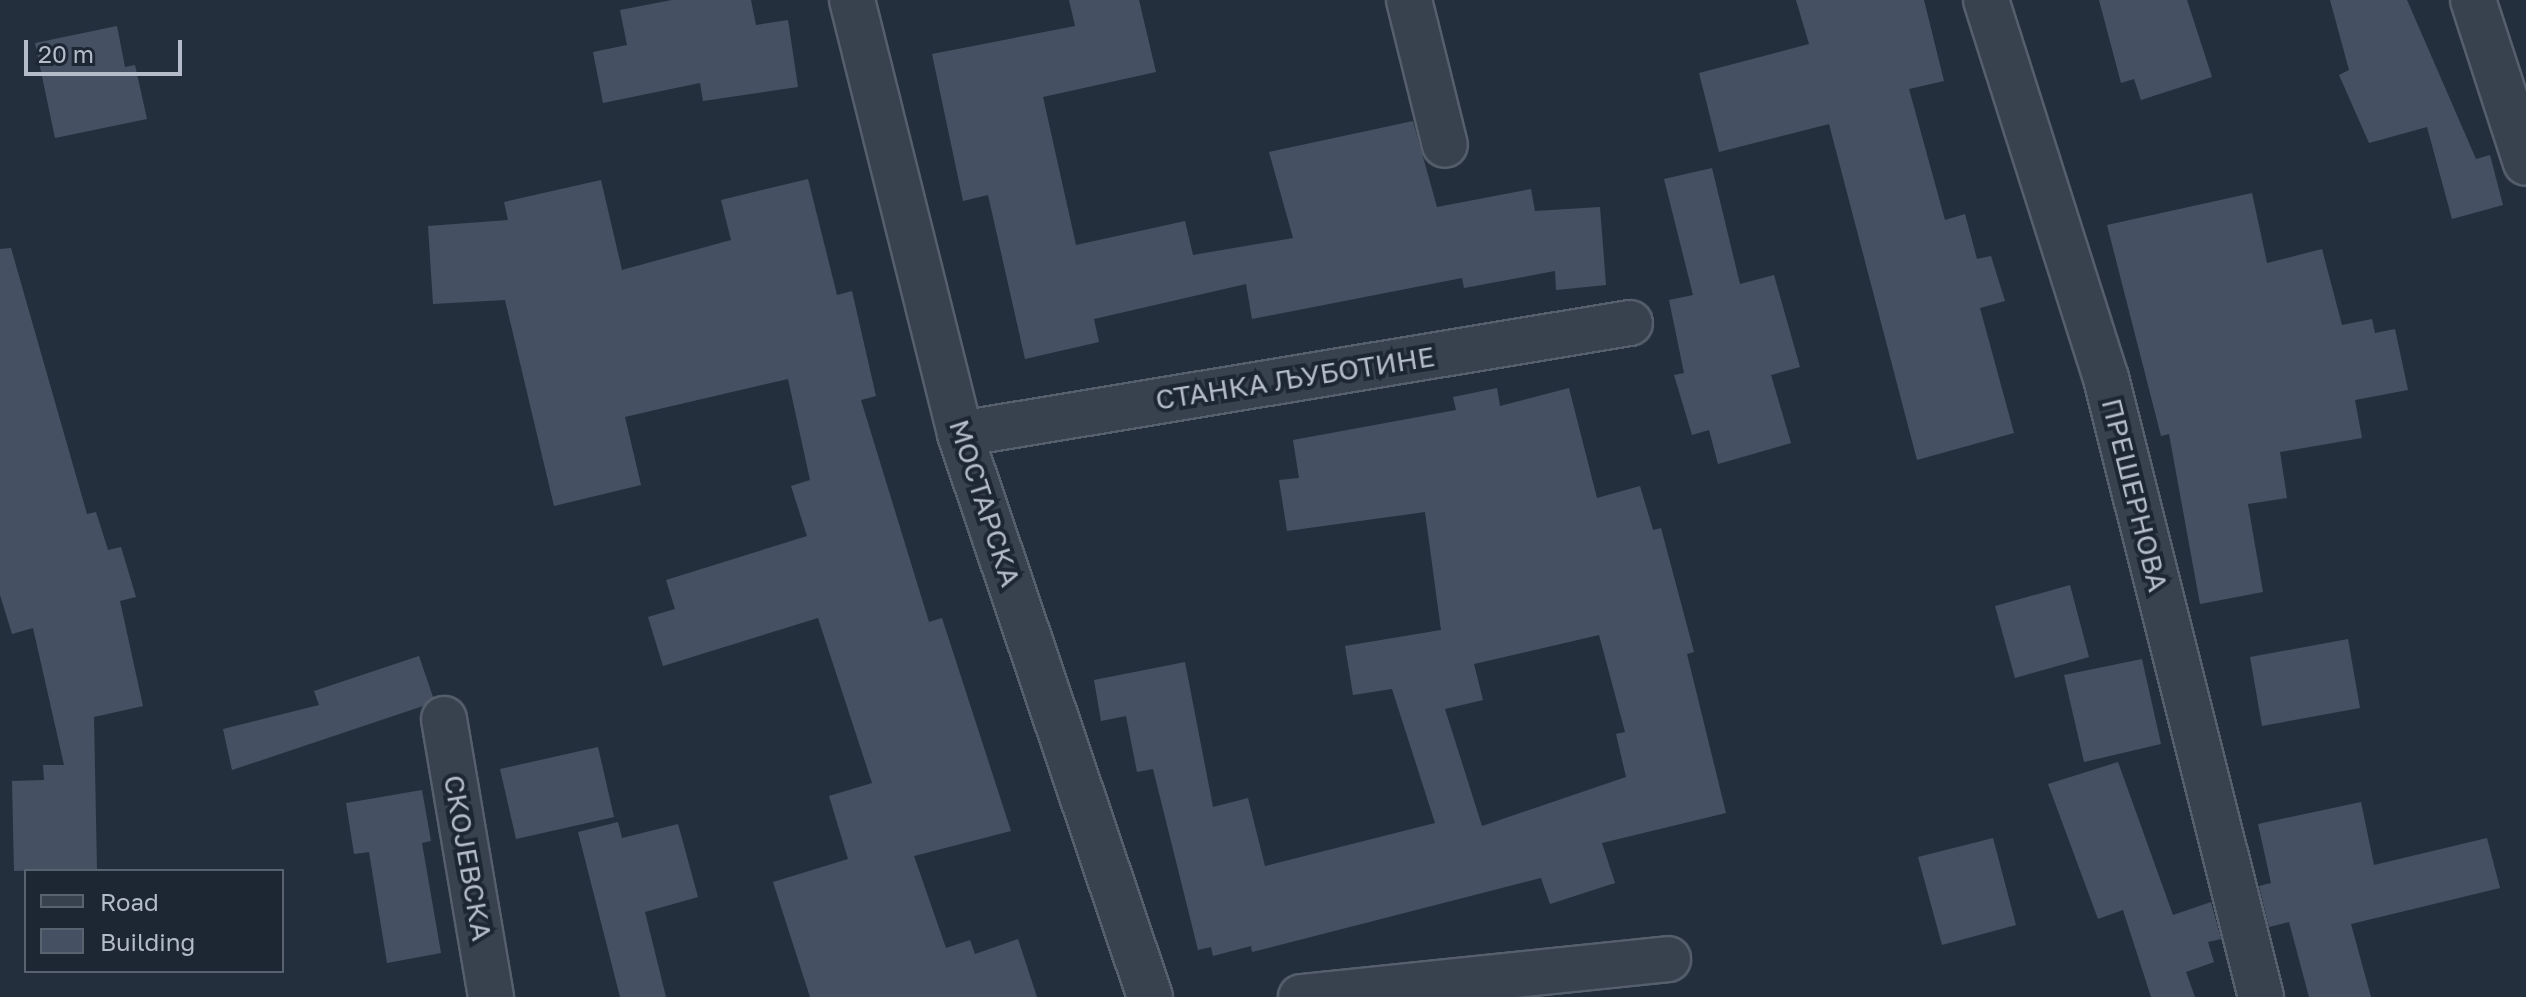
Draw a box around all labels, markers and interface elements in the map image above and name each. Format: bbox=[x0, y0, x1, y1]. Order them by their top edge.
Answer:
scale bar bbox=[28, 24, 186, 74]
text: 20 m bbox=[38, 39, 94, 68]
street label: СТАНКА ЉУБОТИНЕ bbox=[1153, 339, 1437, 417]
street label: ПРЕШЕРНОВА bbox=[2095, 395, 2175, 595]
street label: МОСТАРСКА bbox=[942, 415, 1028, 591]
street label: СКОЈЕВСКА bbox=[437, 772, 499, 944]
legend bbox=[24, 869, 284, 973]
text: Road bbox=[100, 887, 159, 916]
text: Building bbox=[100, 927, 195, 956]

